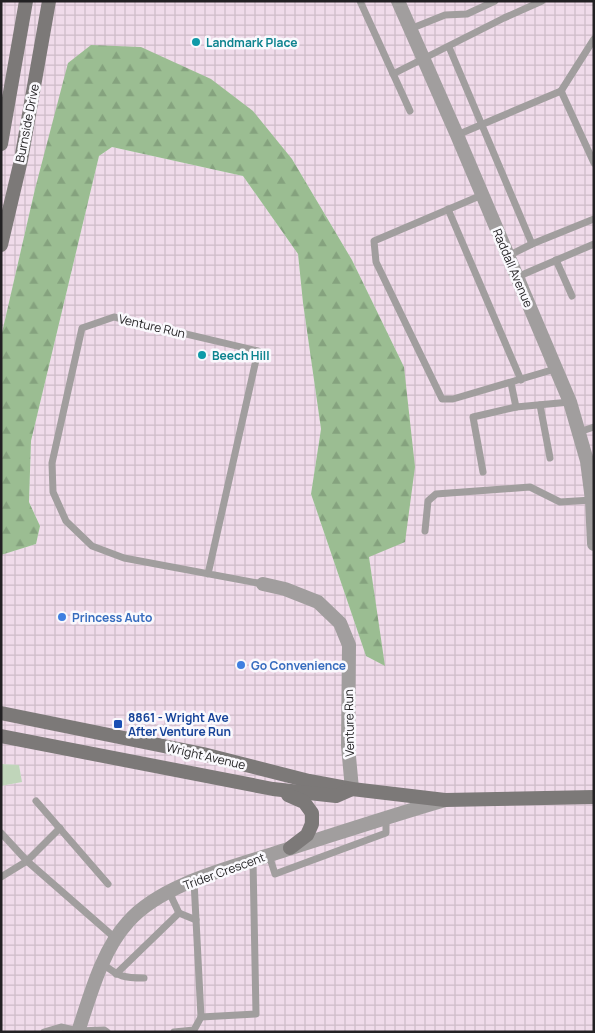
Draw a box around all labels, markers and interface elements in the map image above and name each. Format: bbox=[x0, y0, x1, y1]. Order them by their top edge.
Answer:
place label: Landmark Place bbox=[206, 34, 297, 51]
marker: Landmark Place bbox=[190, 36, 202, 48]
street label: Burnside Drive bbox=[11, 82, 43, 164]
street label: Raddall Avenue bbox=[489, 226, 537, 310]
street label: Venture Run bbox=[117, 310, 187, 342]
place label: Beech Hill bbox=[212, 347, 270, 364]
marker: Beech Hill bbox=[196, 349, 208, 361]
place label: Princess Auto bbox=[72, 609, 152, 626]
marker: Princess Auto bbox=[56, 611, 68, 623]
place label: Go Convenience bbox=[251, 657, 346, 674]
marker: Go Convenience bbox=[235, 659, 247, 671]
street label: Venture Run bbox=[340, 689, 358, 757]
place label: 8861 - Wright Ave After Venture Run bbox=[128, 709, 231, 740]
marker: 8861 - Wright Ave After Venture Run bbox=[112, 718, 124, 730]
street label: Wright Avenue bbox=[165, 739, 247, 773]
street label: Trider Crescent bbox=[181, 848, 267, 894]

